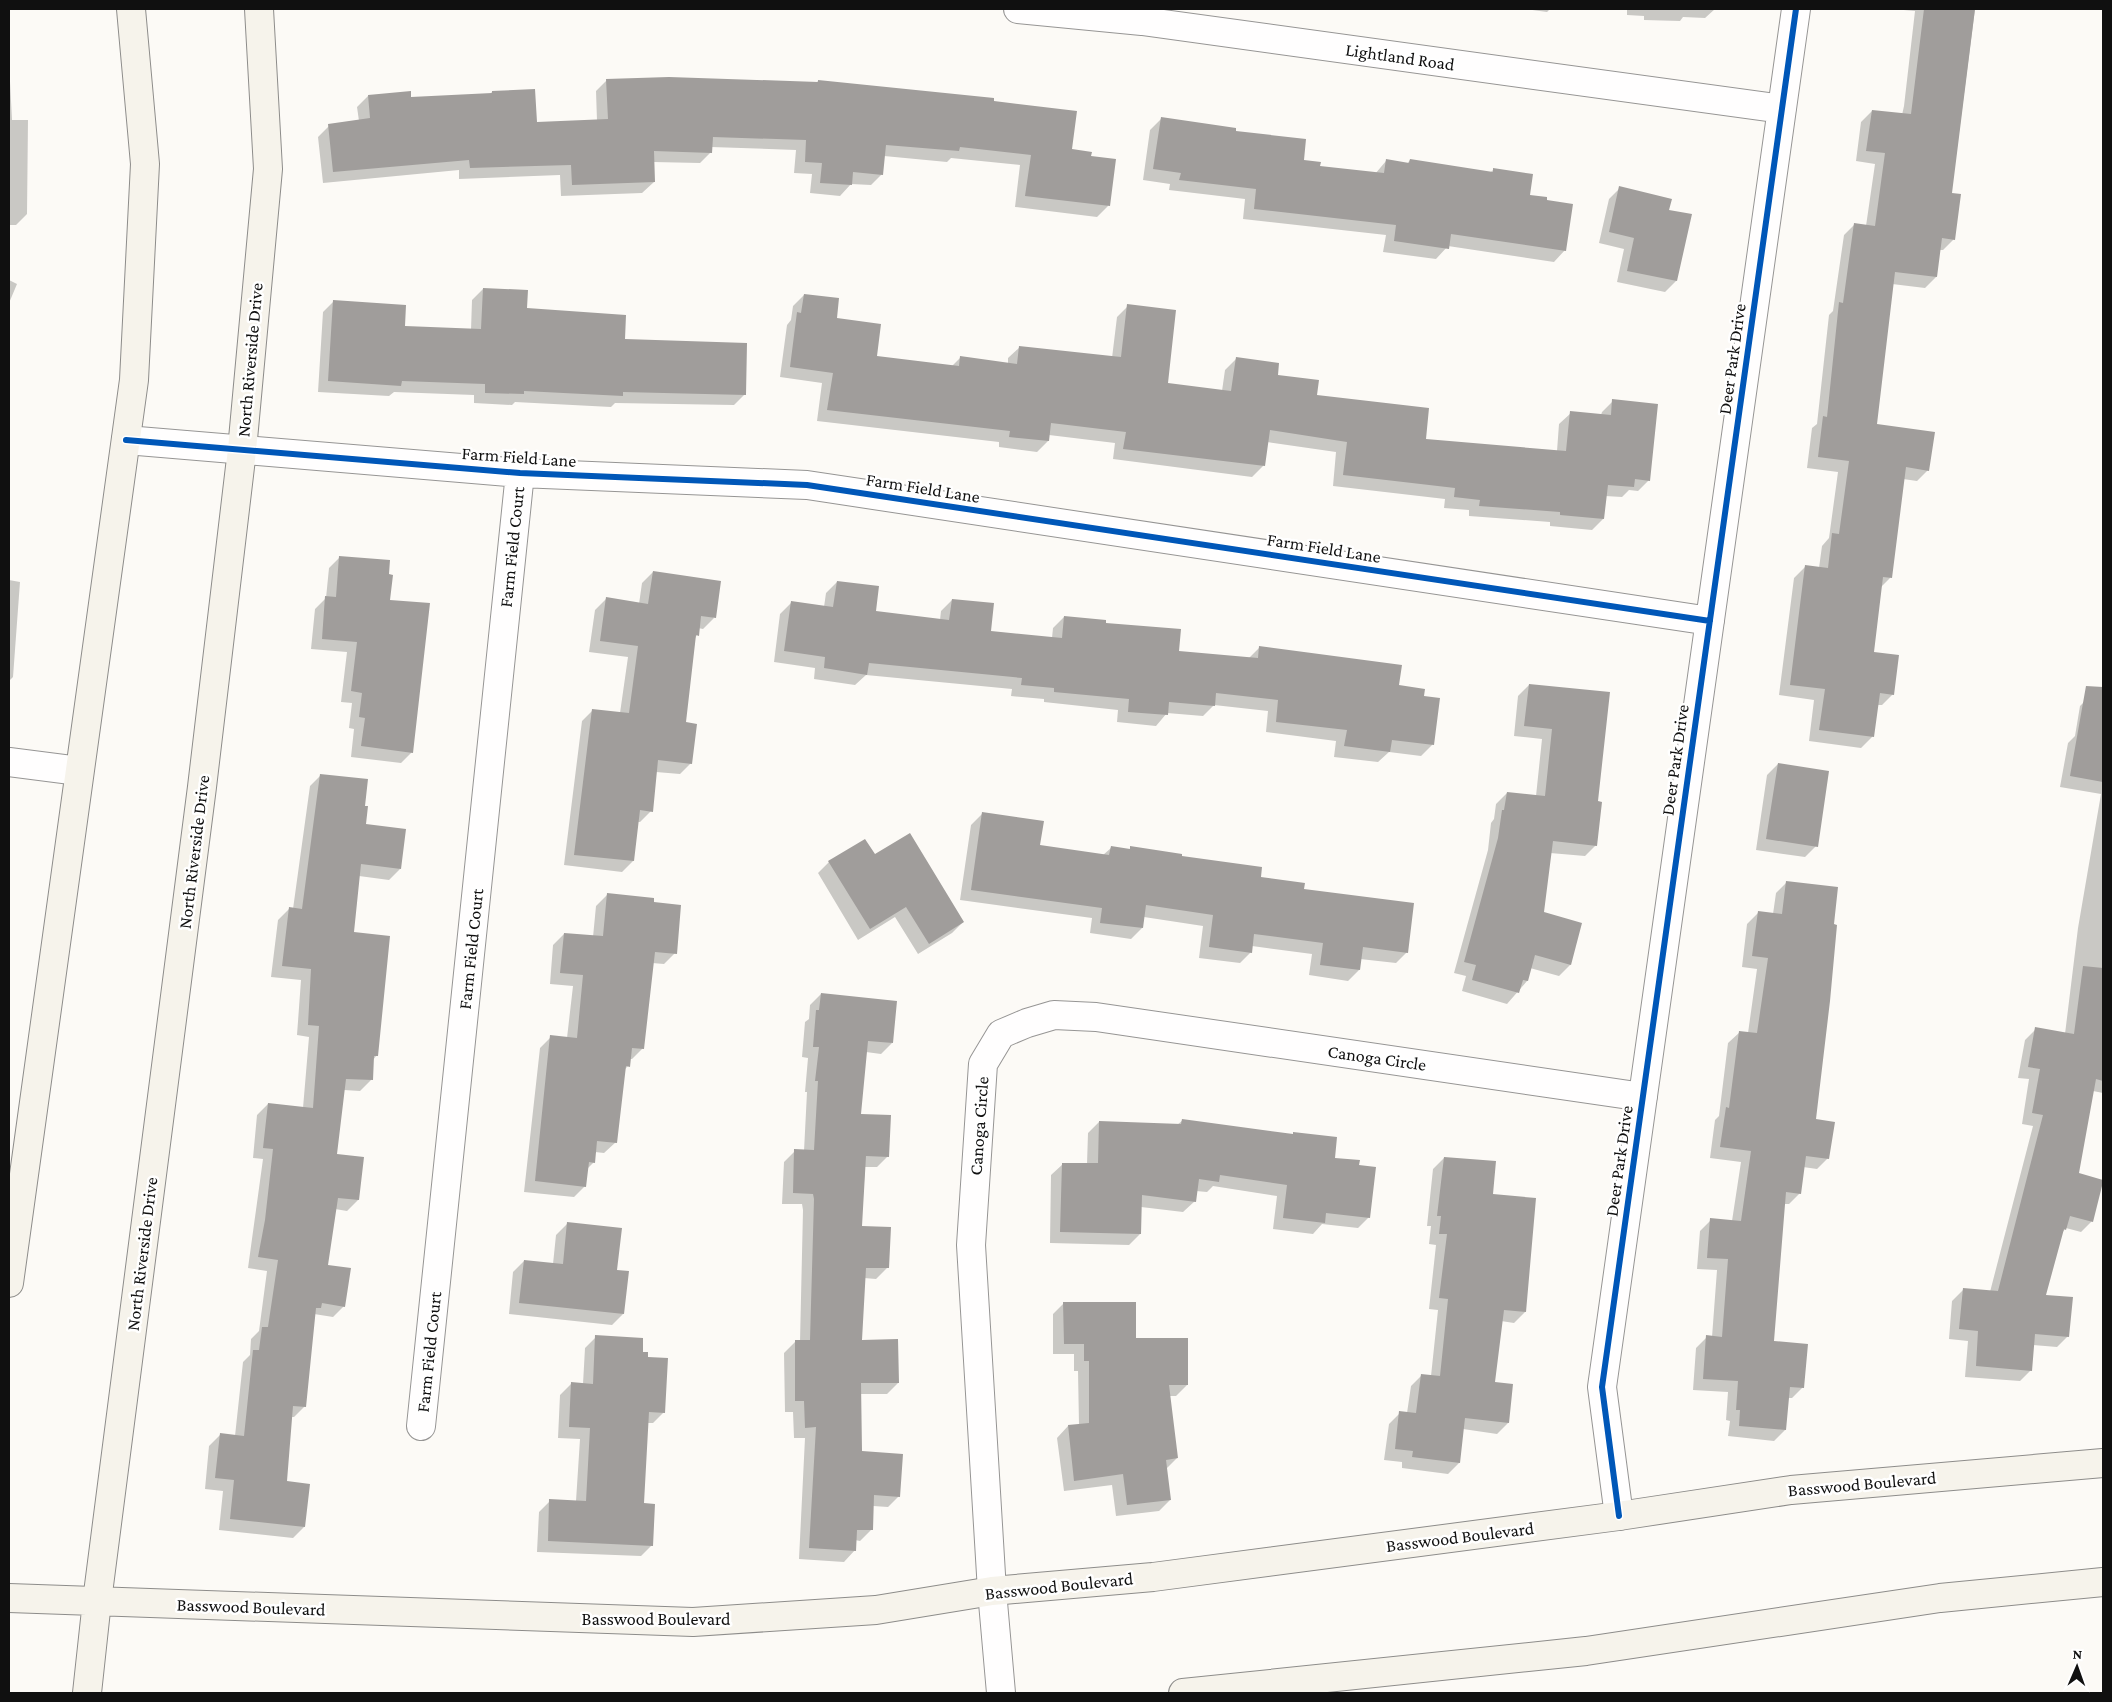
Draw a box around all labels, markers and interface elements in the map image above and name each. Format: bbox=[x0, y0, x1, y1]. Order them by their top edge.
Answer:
street label: Lightland Road bbox=[1344, 39, 1456, 75]
street label: North Riverside Drive bbox=[233, 282, 267, 438]
street label: Deer Park Drive bbox=[1714, 302, 1750, 416]
street label: Farm Field Lane bbox=[461, 443, 577, 471]
street label: Farm Field Lane bbox=[865, 469, 981, 507]
street label: Farm Field Court bbox=[496, 485, 528, 608]
street label: Farm Field Lane bbox=[1266, 529, 1382, 567]
street label: Deer Park Drive bbox=[1657, 703, 1693, 817]
street label: North Riverside Drive bbox=[175, 774, 213, 930]
street label: Farm Field Court bbox=[455, 887, 487, 1010]
street label: Canoga Circle bbox=[1327, 1041, 1428, 1075]
street label: Canoga Circle bbox=[966, 1076, 992, 1176]
street label: Deer Park Drive bbox=[1601, 1104, 1637, 1218]
street label: North Riverside Drive bbox=[123, 1176, 161, 1332]
street label: Farm Field Court bbox=[413, 1290, 445, 1413]
street label: Basswood Boulevard bbox=[1787, 1468, 1938, 1500]
street label: Basswood Boulevard bbox=[1385, 1518, 1536, 1556]
street label: Basswood Boulevard bbox=[984, 1568, 1135, 1604]
street label: Basswood Boulevard bbox=[176, 1594, 326, 1620]
street label: Basswood Boulevard bbox=[582, 1609, 731, 1629]
north arrow bbox=[2052, 1642, 2102, 1692]
text: N bbox=[2072, 1646, 2083, 1662]

